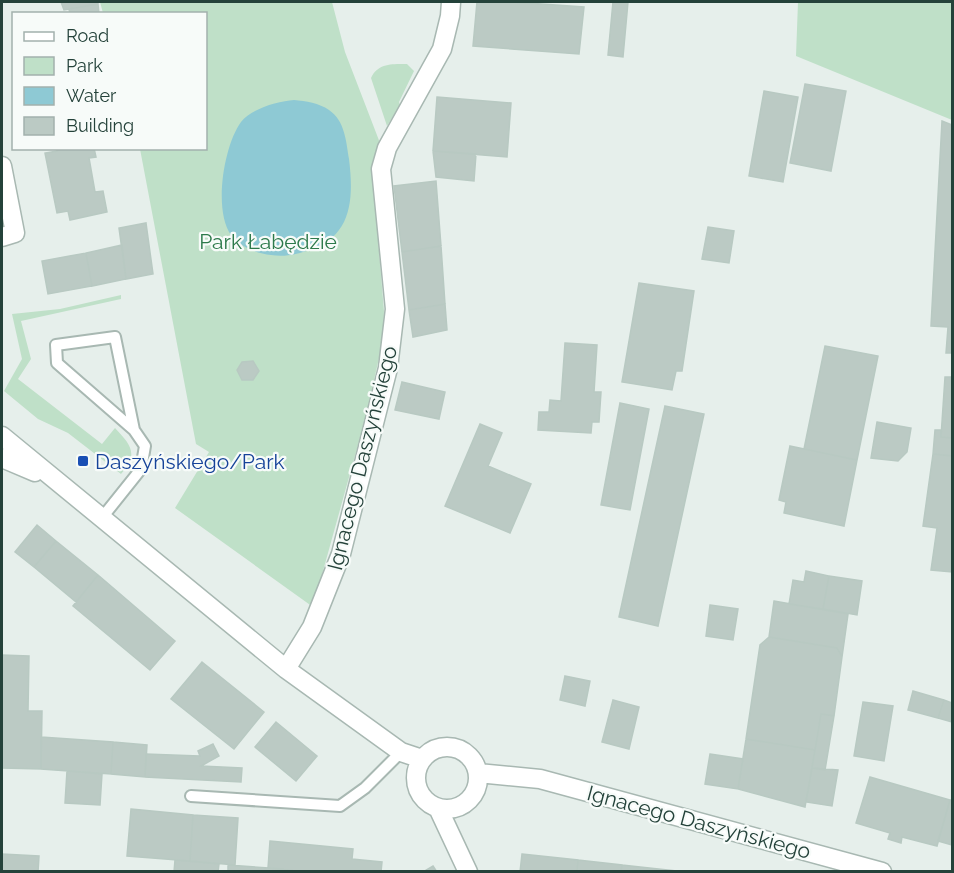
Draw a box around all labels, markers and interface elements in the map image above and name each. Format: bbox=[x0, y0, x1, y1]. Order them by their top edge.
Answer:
legend bbox=[12, 12, 207, 150]
text: Road bbox=[66, 25, 109, 46]
text: Park bbox=[66, 55, 103, 76]
text: Water bbox=[66, 85, 117, 106]
text: Building bbox=[66, 115, 134, 136]
park label: Park Łabędzie bbox=[199, 229, 337, 254]
street label: Ignacego Daszyńskiego bbox=[322, 343, 402, 573]
place label: Daszyńskiego/Park bbox=[95, 449, 285, 474]
marker: Daszyńskiego/Park bbox=[76, 454, 90, 468]
street label: Ignacego Daszyńskiego bbox=[584, 780, 814, 864]

